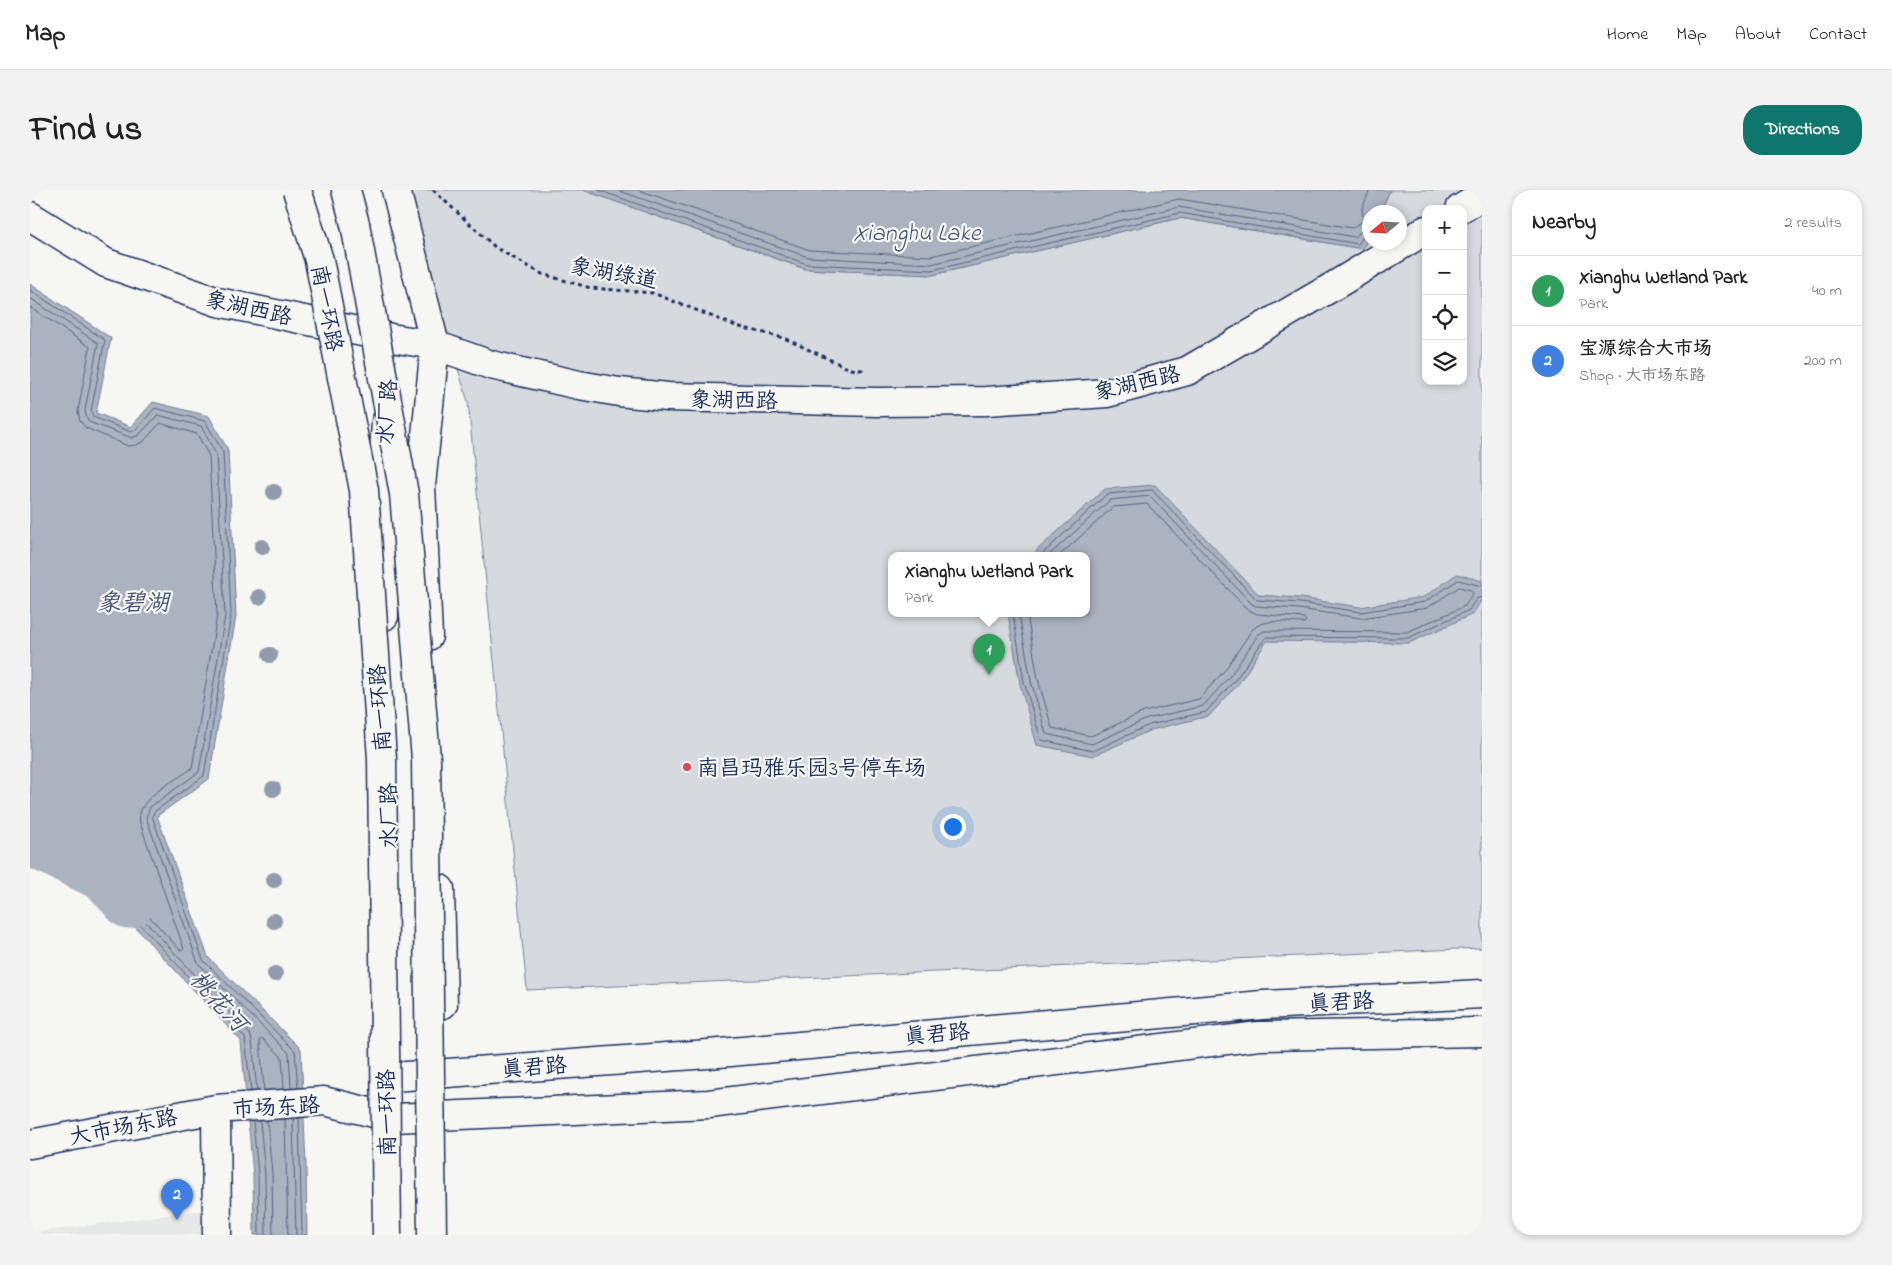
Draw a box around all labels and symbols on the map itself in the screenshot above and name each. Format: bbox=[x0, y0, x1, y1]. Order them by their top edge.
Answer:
north arrow bbox=[1362, 205, 1407, 250]
water label: Xianghu Lake bbox=[854, 217, 982, 252]
street label: 象湖绿道 bbox=[567, 252, 660, 298]
street label: 南一环路 bbox=[301, 262, 349, 355]
street label: 象湖西路 bbox=[202, 284, 295, 335]
street label: 象湖西路 bbox=[1091, 359, 1184, 410]
street label: 水厂路 bbox=[371, 378, 407, 446]
street label: 象湖西路 bbox=[690, 385, 778, 419]
water label: 象碧湖 bbox=[97, 587, 172, 622]
pin: 1 bbox=[973, 634, 1005, 675]
street label: 南一环路 bbox=[363, 663, 401, 753]
place label: 南昌玛雅乐园3号停车场 bbox=[697, 754, 926, 786]
marker: 南昌玛雅乐园3号停车场 bbox=[681, 761, 693, 773]
street label: 水厂路 bbox=[374, 783, 408, 849]
your location bbox=[940, 814, 966, 840]
water label: 桃花河 bbox=[180, 964, 257, 1044]
street label: 真君路 bbox=[1307, 986, 1375, 1022]
street label: 真君路 bbox=[903, 1017, 972, 1055]
street label: 真君路 bbox=[500, 1051, 568, 1087]
street label: 南一环路 bbox=[372, 1069, 406, 1157]
street label: 市场东路 bbox=[231, 1091, 321, 1127]
street label: 大市场东路 bbox=[67, 1103, 181, 1155]
pin: 2 bbox=[161, 1179, 193, 1220]

